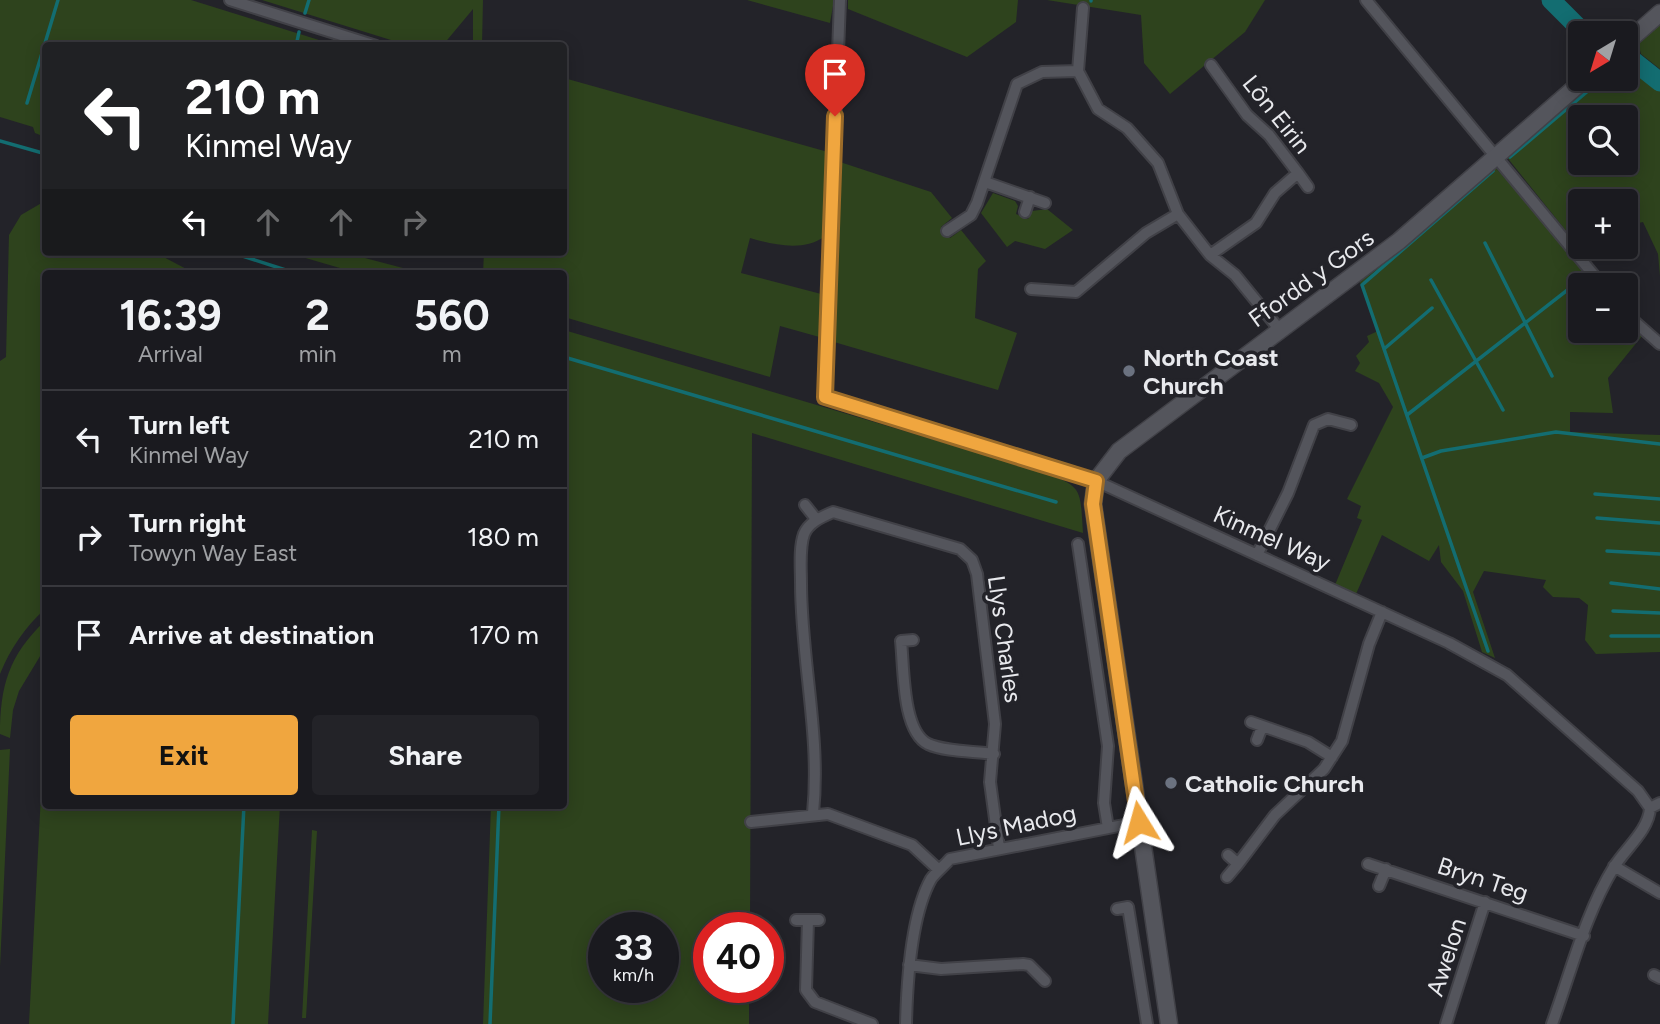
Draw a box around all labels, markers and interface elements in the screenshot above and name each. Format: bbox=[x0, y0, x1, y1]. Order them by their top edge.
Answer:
north arrow bbox=[1568, 21, 1638, 91]
map controls bbox=[1568, 21, 1638, 343]
pin bbox=[805, 44, 865, 116]
icon: arrive bbox=[816, 55, 854, 93]
text: 210 m bbox=[185, 67, 320, 126]
street label: Lôn Eirin bbox=[1237, 69, 1317, 159]
icon: left bbox=[70, 70, 161, 161]
button: search bbox=[1568, 105, 1638, 175]
text: Kinmel Way bbox=[185, 127, 352, 165]
button: + bbox=[1568, 189, 1638, 259]
icon: left bbox=[176, 203, 214, 241]
icon: ahead bbox=[249, 203, 287, 241]
icon: ahead bbox=[322, 203, 360, 241]
icon: right bbox=[395, 203, 433, 241]
street label: Ffordd y Gors bbox=[1243, 223, 1379, 333]
button: − bbox=[1568, 273, 1638, 343]
text: 16:39 bbox=[119, 290, 222, 341]
text: 2 bbox=[306, 290, 330, 341]
text: 560 bbox=[414, 290, 490, 341]
text: Arrival bbox=[138, 340, 203, 368]
text: min bbox=[299, 340, 337, 368]
text: m bbox=[442, 340, 462, 368]
place label: North Coast Church bbox=[1143, 343, 1279, 400]
marker: North Coast Church bbox=[1121, 363, 1137, 379]
text: Turn left bbox=[129, 409, 230, 441]
icon: left bbox=[70, 420, 108, 458]
text: 210 m bbox=[469, 423, 539, 455]
text: Kinmel Way bbox=[129, 441, 249, 469]
street label: Kinmel Way bbox=[1209, 499, 1335, 577]
text: Turn right bbox=[129, 507, 246, 539]
icon: right bbox=[70, 518, 108, 556]
text: 180 m bbox=[467, 521, 539, 553]
text: Towyn Way East bbox=[129, 539, 297, 567]
street label: Llys Charles bbox=[982, 574, 1028, 704]
icon: arrive bbox=[70, 616, 108, 654]
text: Arrive at destination bbox=[129, 619, 374, 651]
text: 170 m bbox=[469, 619, 539, 651]
button: Exit bbox=[70, 715, 298, 795]
button: Share bbox=[312, 715, 539, 795]
place label: Catholic Church bbox=[1185, 769, 1364, 798]
marker: Catholic Church bbox=[1163, 775, 1179, 791]
position arrow bbox=[1102, 785, 1176, 859]
street label: Llys Madog bbox=[953, 798, 1079, 852]
street label: Bryn Teg bbox=[1434, 851, 1532, 907]
speed limit sign: 40 bbox=[693, 912, 784, 1003]
street label: Awelon bbox=[1420, 914, 1472, 1000]
text: 33 bbox=[614, 927, 653, 969]
text: km/h bbox=[613, 964, 654, 986]

